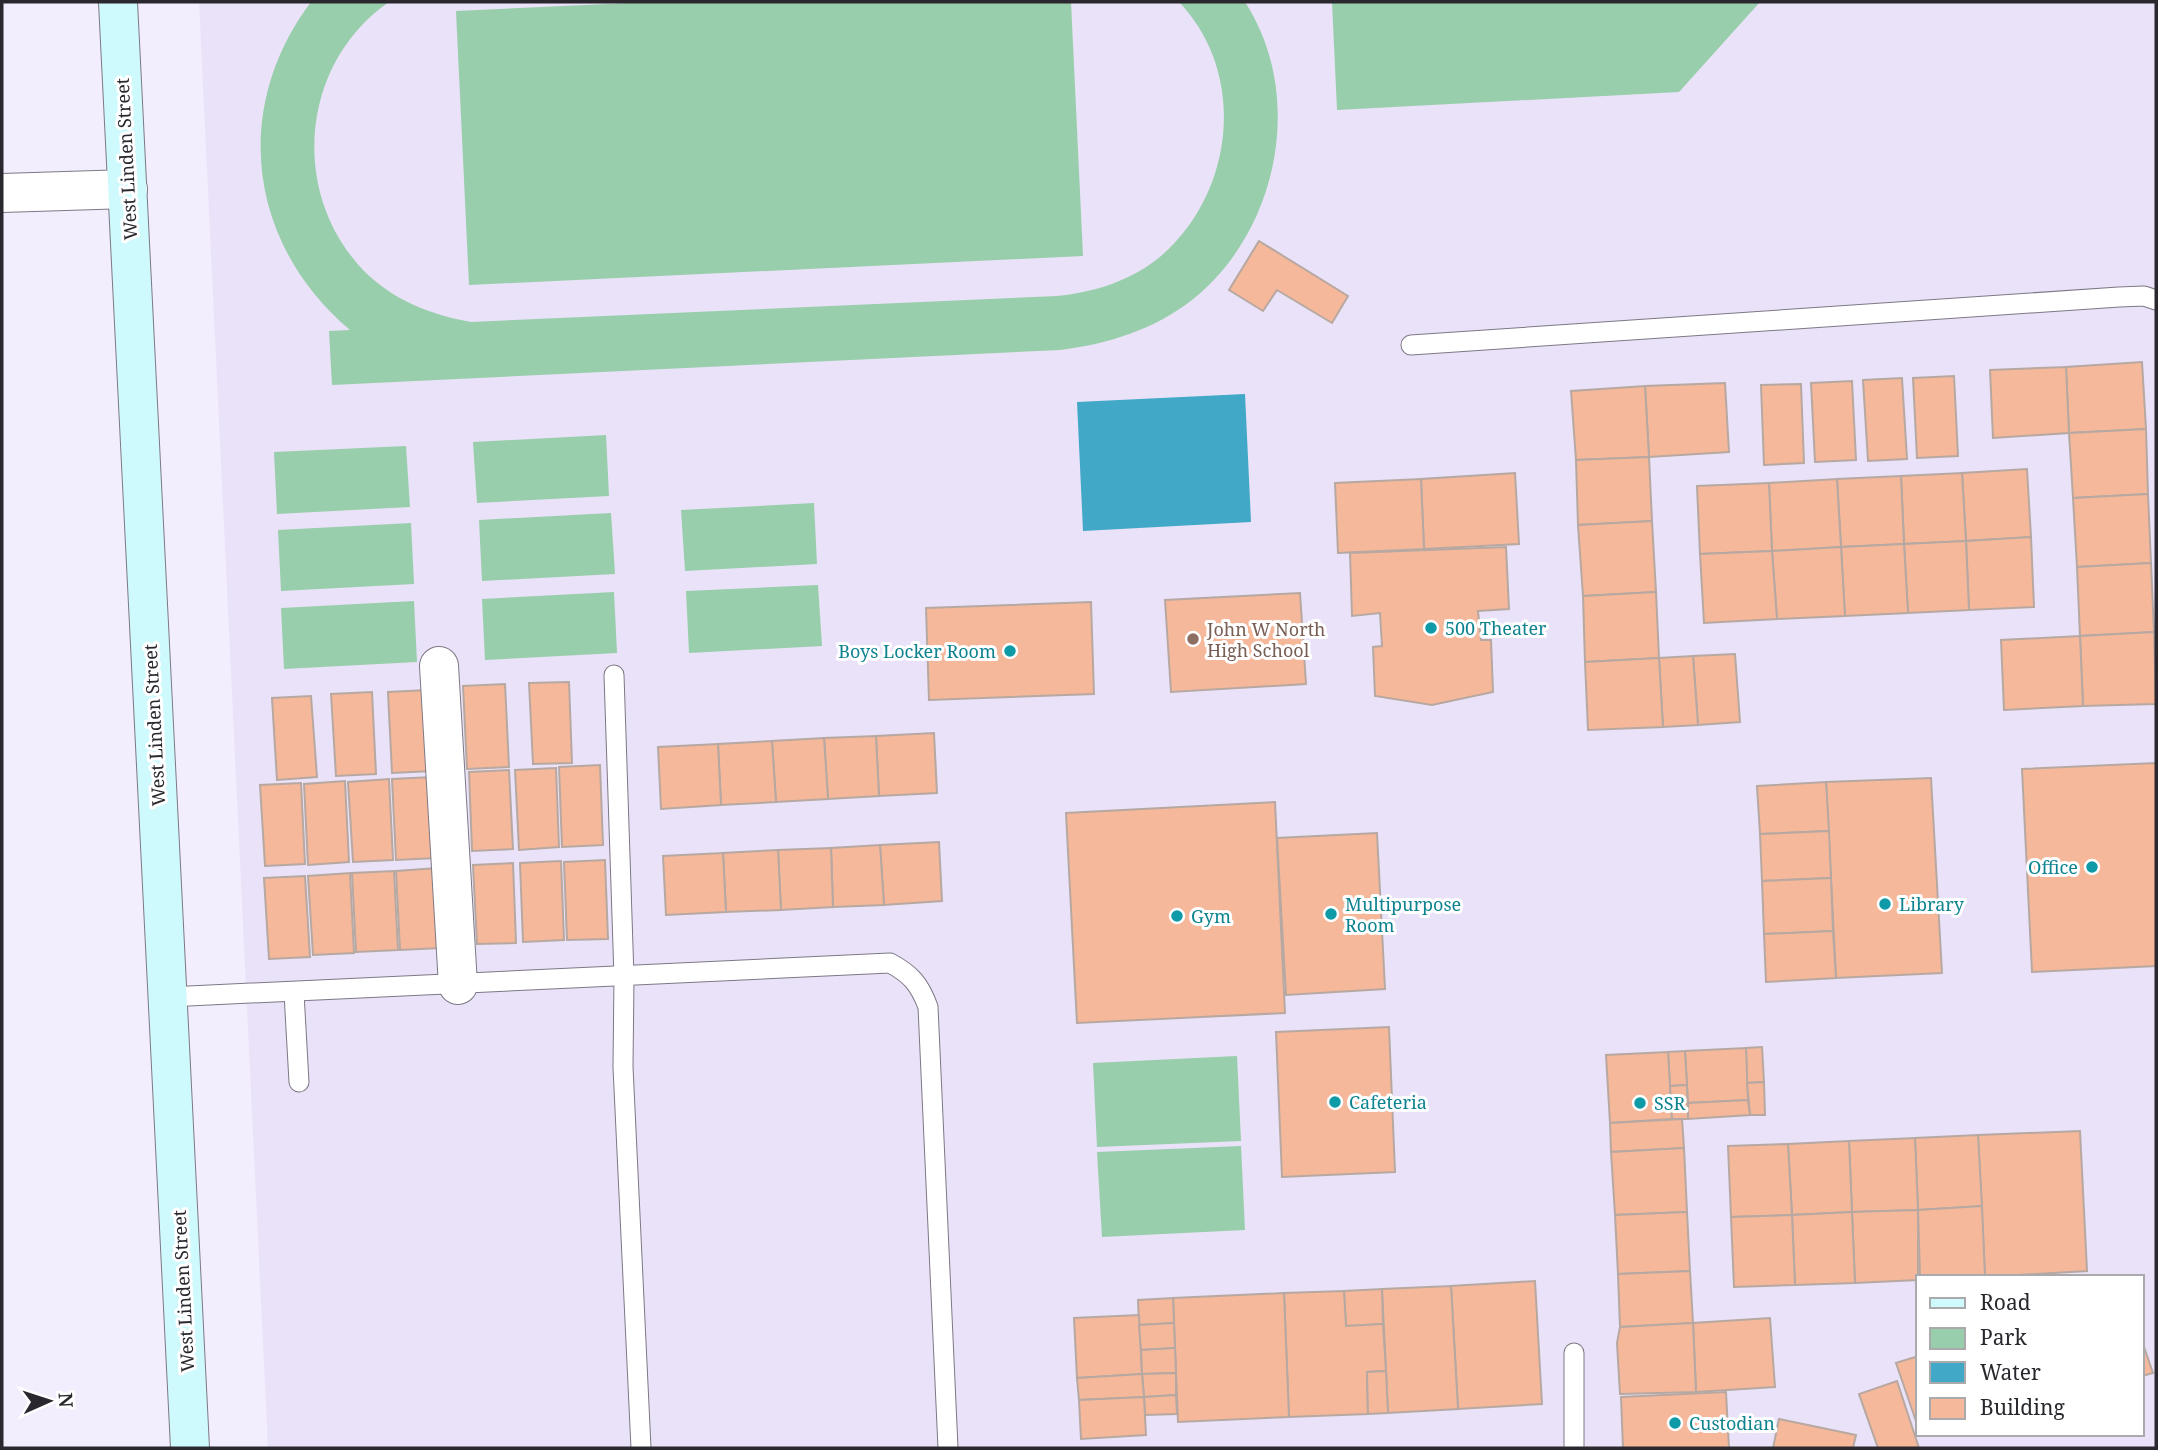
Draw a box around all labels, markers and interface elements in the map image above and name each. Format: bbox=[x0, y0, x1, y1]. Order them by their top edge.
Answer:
street label: West Linden Street bbox=[110, 77, 142, 241]
place label: 500 Theater bbox=[1445, 616, 1547, 640]
place label: John W North High School bbox=[1206, 617, 1325, 662]
marker: 500 Theater bbox=[1423, 620, 1439, 636]
marker: John W North High School bbox=[1185, 631, 1201, 647]
place label: Boys Locker Room bbox=[838, 639, 996, 663]
street label: West Linden Street bbox=[138, 643, 170, 807]
marker: Boys Locker Room bbox=[1002, 643, 1018, 659]
place label: Office bbox=[2028, 855, 2078, 879]
marker: Office bbox=[2084, 859, 2100, 875]
place label: Multipurpose Room bbox=[1345, 892, 1461, 937]
place label: Library bbox=[1899, 892, 1965, 916]
marker: Library bbox=[1877, 896, 1893, 912]
place label: Gym bbox=[1191, 904, 1231, 928]
marker: Multipurpose Room bbox=[1323, 906, 1339, 922]
marker: Gym bbox=[1169, 908, 1185, 924]
place label: Cafeteria bbox=[1349, 1090, 1427, 1114]
place label: SSR bbox=[1654, 1091, 1686, 1115]
marker: Cafeteria bbox=[1327, 1094, 1343, 1110]
marker: SSR bbox=[1632, 1095, 1648, 1111]
street label: West Linden Street bbox=[167, 1209, 199, 1373]
legend bbox=[1916, 1275, 2144, 1436]
text: Road bbox=[1980, 1288, 2031, 1316]
text: Park bbox=[1980, 1323, 2027, 1351]
text: Water bbox=[1980, 1358, 2041, 1386]
north arrow bbox=[14, 1366, 84, 1436]
text: N bbox=[53, 1392, 79, 1408]
text: Building bbox=[1980, 1393, 2065, 1421]
place label: Custodian bbox=[1689, 1411, 1775, 1435]
marker: Custodian bbox=[1667, 1415, 1683, 1431]

